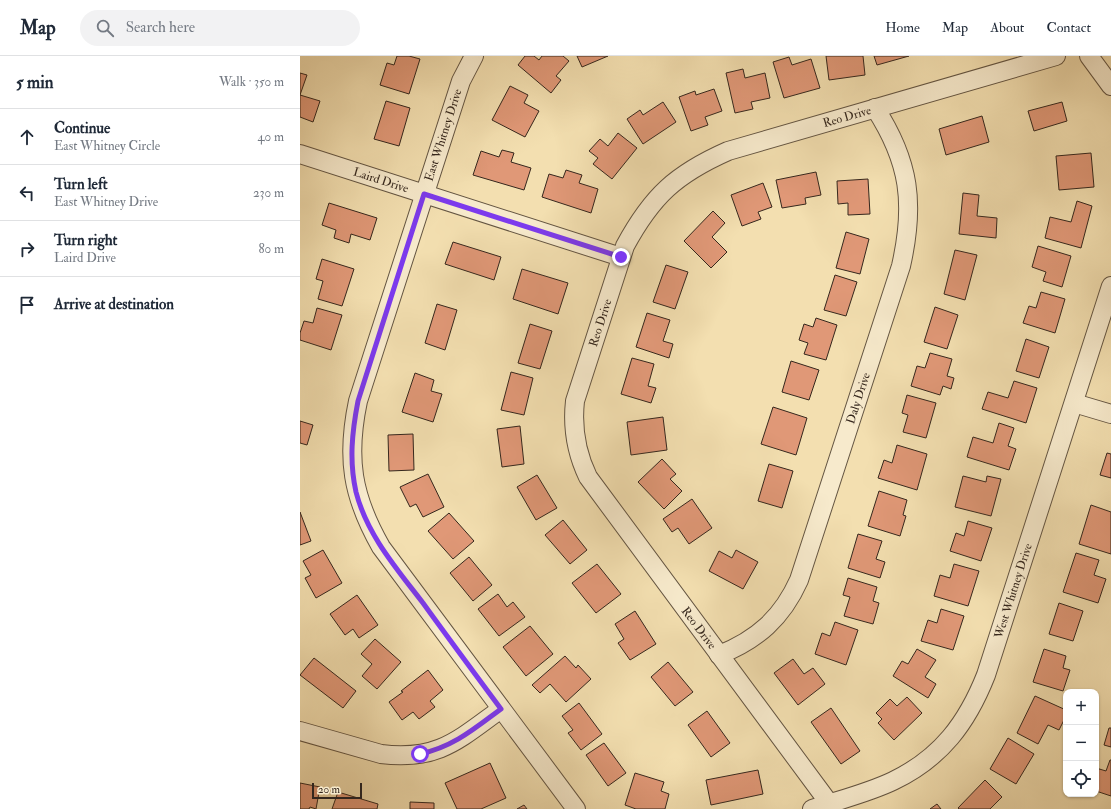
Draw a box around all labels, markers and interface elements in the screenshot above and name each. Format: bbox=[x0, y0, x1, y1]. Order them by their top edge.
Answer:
search box bbox=[80, 10, 360, 46]
text: Map bbox=[20, 16, 56, 40]
icon: search bbox=[94, 17, 116, 39]
text: Search here bbox=[126, 18, 195, 37]
text: Home bbox=[885, 19, 920, 36]
text: Map bbox=[942, 19, 968, 36]
text: About bbox=[990, 19, 1024, 36]
text: Contact bbox=[1046, 19, 1091, 36]
text: 5 min bbox=[16, 72, 54, 93]
text: Walk · 350 m bbox=[219, 74, 284, 90]
street label: East Whitney Drive bbox=[421, 87, 465, 183]
street label: Reo Drive bbox=[821, 103, 873, 131]
text: Continue bbox=[54, 119, 110, 138]
icon: ahead bbox=[16, 126, 38, 148]
text: 40 m bbox=[258, 129, 284, 145]
text: East Whitney Circle bbox=[54, 138, 160, 154]
street label: Laird Drive bbox=[351, 165, 410, 196]
text: Turn left bbox=[54, 175, 108, 194]
icon: left bbox=[16, 182, 38, 204]
text: 230 m bbox=[253, 185, 284, 201]
text: East Whitney Drive bbox=[54, 194, 158, 210]
text: Turn right bbox=[54, 231, 117, 250]
icon: right bbox=[16, 238, 38, 260]
text: 80 m bbox=[258, 241, 284, 257]
route end bbox=[612, 248, 630, 266]
text: Laird Drive bbox=[54, 250, 116, 266]
icon: arrive bbox=[16, 294, 38, 316]
text: Arrive at destination bbox=[54, 295, 174, 314]
street label: Reo Drive bbox=[586, 297, 615, 349]
street label: Daly Drive bbox=[843, 371, 874, 426]
street label: West Whitney Drive bbox=[991, 542, 1036, 641]
street label: Reo Drive bbox=[678, 604, 719, 652]
map controls bbox=[1063, 689, 1099, 797]
button: + bbox=[1063, 689, 1099, 725]
button: − bbox=[1063, 725, 1099, 761]
route start bbox=[411, 745, 429, 763]
button: locate bbox=[1063, 761, 1099, 797]
scale bar bbox=[312, 781, 362, 800]
text: 20 m bbox=[318, 783, 340, 796]

